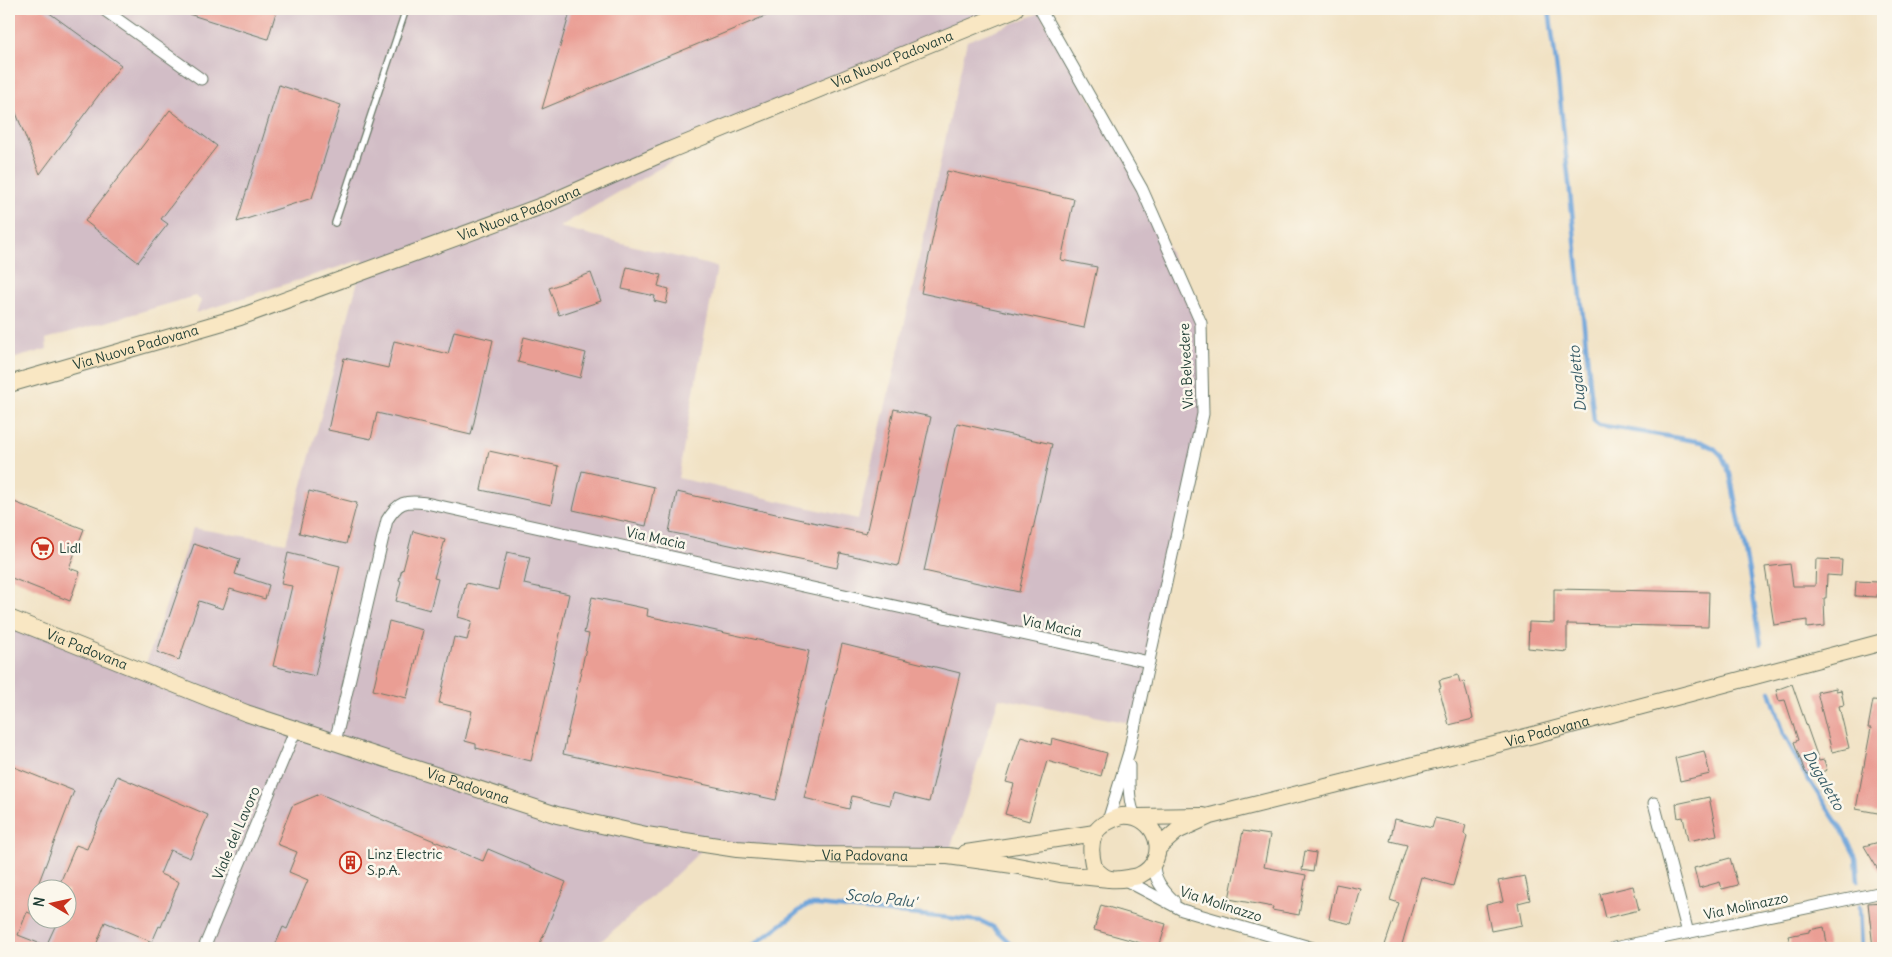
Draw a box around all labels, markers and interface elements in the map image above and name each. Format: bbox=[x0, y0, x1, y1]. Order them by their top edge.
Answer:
street label: Via Nuova Padovana bbox=[829, 26, 956, 92]
street label: Via Nuova Padovana bbox=[455, 182, 583, 245]
street label: Via Nuova Padovana bbox=[71, 320, 201, 374]
street label: Via Belvedere bbox=[1175, 323, 1197, 409]
water label: Dugaletto bbox=[1564, 344, 1590, 413]
street label: Via Macia bbox=[624, 523, 688, 553]
supermarket icon: Lidl bbox=[31, 536, 55, 560]
place label: Lidl bbox=[59, 539, 81, 557]
street label: Via Macia bbox=[1020, 611, 1084, 641]
street label: Via Padovana bbox=[44, 625, 130, 674]
street label: Via Padovana bbox=[1503, 711, 1591, 751]
water label: Dugaletto bbox=[1799, 747, 1850, 815]
street label: Via Padovana bbox=[424, 764, 512, 808]
street label: Viale del Lavoro bbox=[208, 783, 264, 882]
place label: Linz Electric S.p.A. bbox=[367, 845, 443, 879]
street label: Via Padovana bbox=[822, 846, 908, 865]
building icon: Linz Electric S.p.A. bbox=[339, 850, 363, 874]
north arrow bbox=[28, 880, 78, 930]
street label: Via Molinazzo bbox=[1177, 882, 1265, 926]
water label: Scolo Palu' bbox=[844, 885, 920, 911]
street label: Via Molinazzo bbox=[1702, 888, 1790, 924]
text: N bbox=[30, 896, 49, 908]

